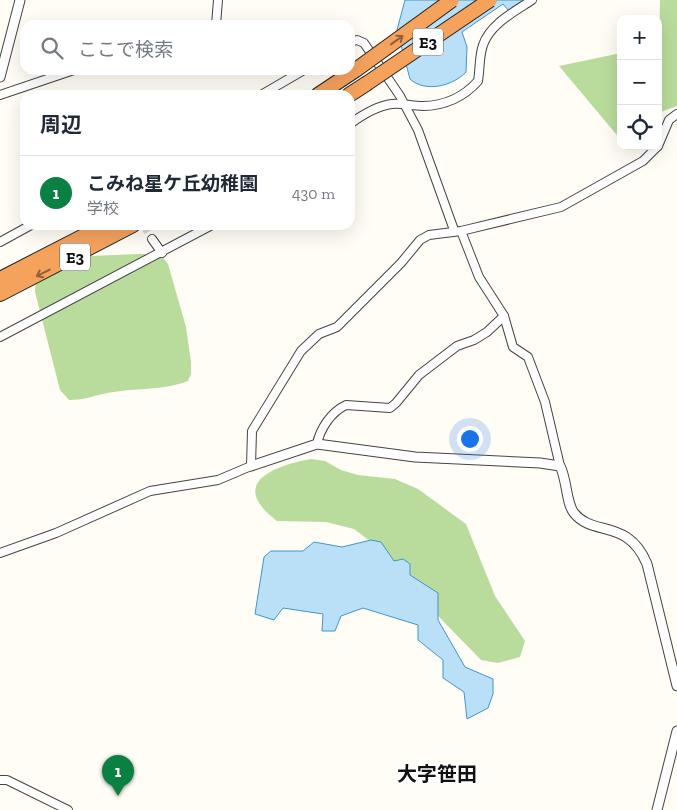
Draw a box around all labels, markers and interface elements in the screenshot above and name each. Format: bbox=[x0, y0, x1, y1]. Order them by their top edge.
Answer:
map controls bbox=[617, 15, 662, 150]
button: + bbox=[617, 15, 662, 60]
search box bbox=[20, 20, 355, 75]
road number: E3 bbox=[413, 28, 443, 56]
icon: search bbox=[38, 34, 66, 62]
one-way arrow bbox=[390, 35, 404, 45]
text: ここで検索 bbox=[78, 38, 173, 61]
button: − bbox=[617, 60, 662, 105]
button: locate bbox=[617, 105, 662, 150]
text: 周辺 bbox=[40, 112, 82, 137]
text: こみね星ケ丘幼稚園 bbox=[87, 172, 258, 195]
text: 1 bbox=[53, 184, 59, 203]
text: 430 m bbox=[292, 184, 335, 203]
text: 学校 bbox=[87, 199, 119, 218]
road number: E3 bbox=[60, 243, 90, 270]
one-way arrow bbox=[36, 268, 51, 278]
your location bbox=[457, 426, 483, 452]
pin: 1 bbox=[102, 755, 134, 796]
district label: 大字笹田 bbox=[397, 762, 477, 786]

